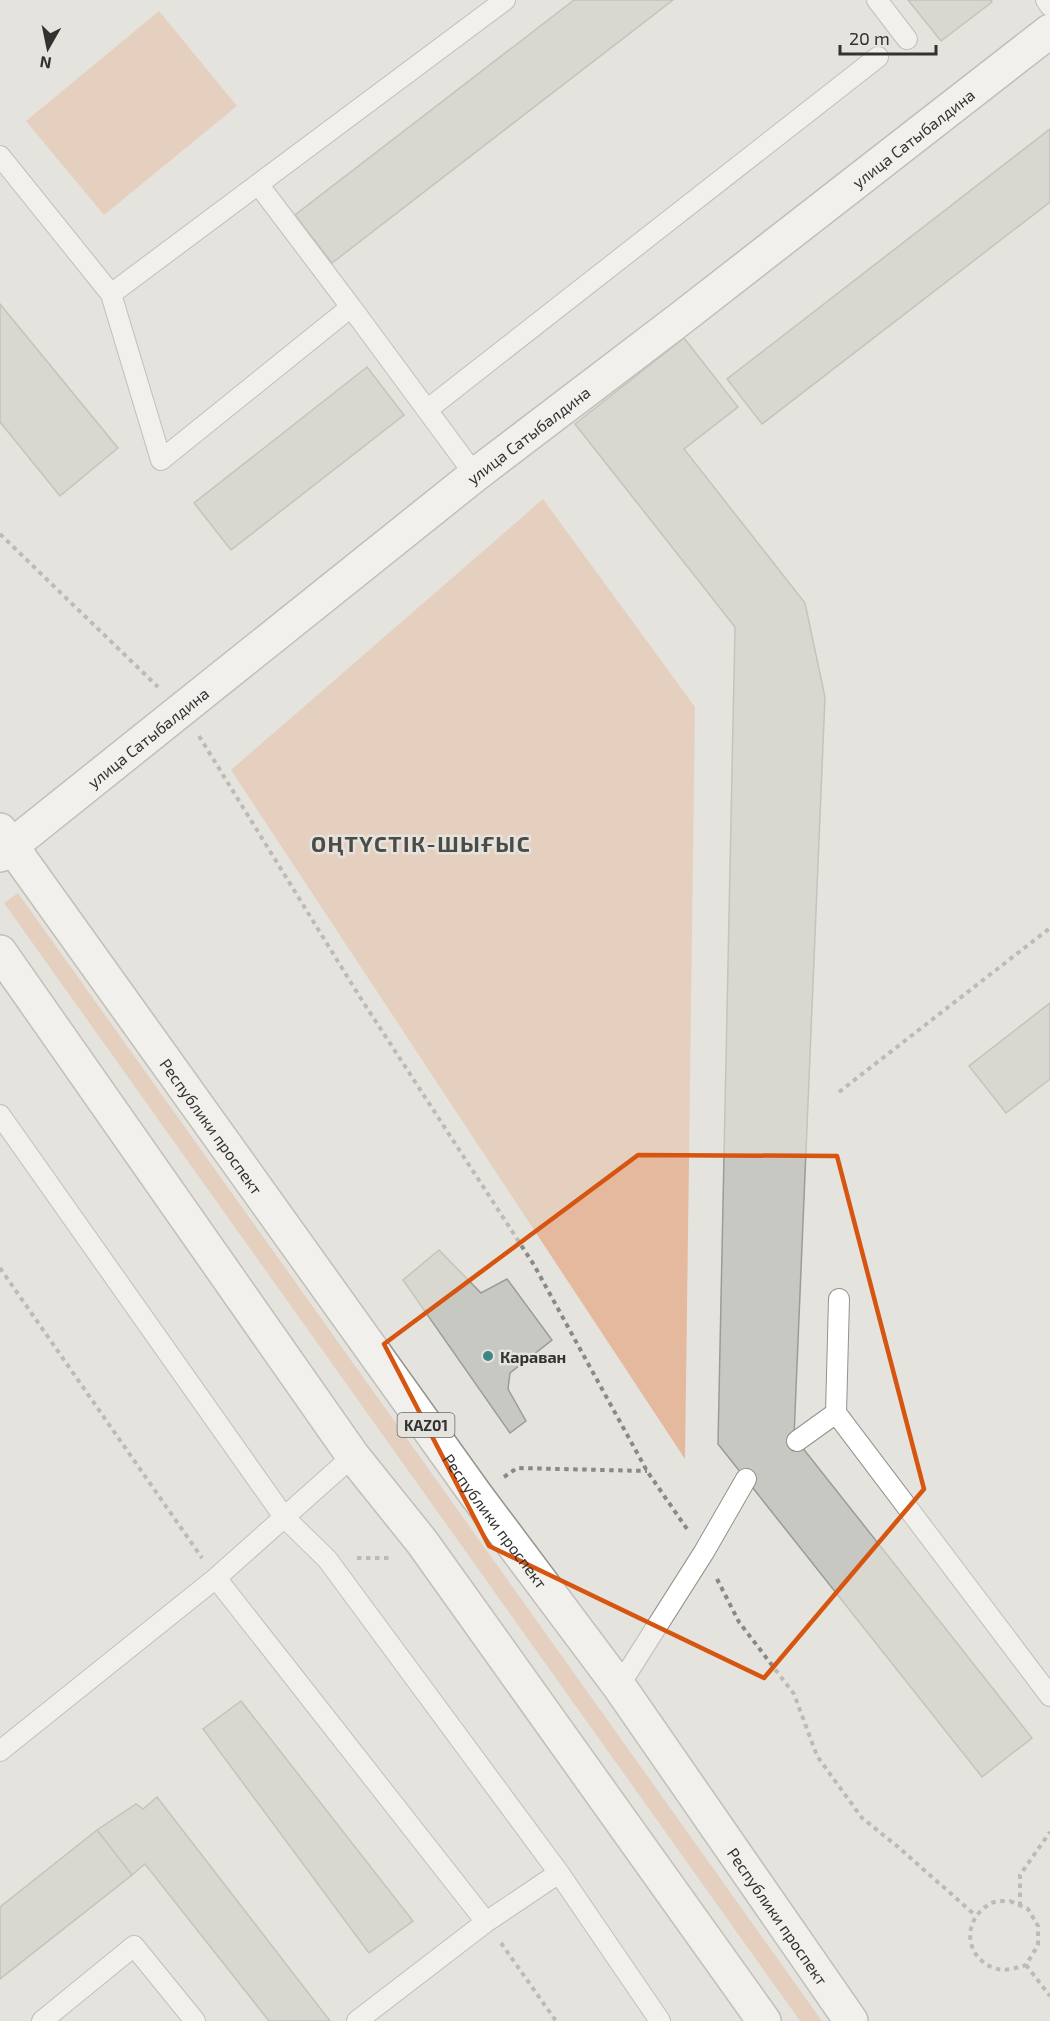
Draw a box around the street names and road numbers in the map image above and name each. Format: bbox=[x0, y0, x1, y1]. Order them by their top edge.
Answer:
street label: улица Сатыбалдина bbox=[848, 84, 978, 192]
street label: улица Сатыбалдина bbox=[463, 382, 593, 488]
street label: улица Сатыбалдина bbox=[83, 683, 212, 792]
street label: Республики проспект bbox=[157, 1054, 267, 1198]
road number: KАZ01 bbox=[398, 1413, 454, 1437]
street label: Республики проспект bbox=[440, 1450, 552, 1592]
street label: Республики проспект bbox=[724, 1844, 832, 1988]

